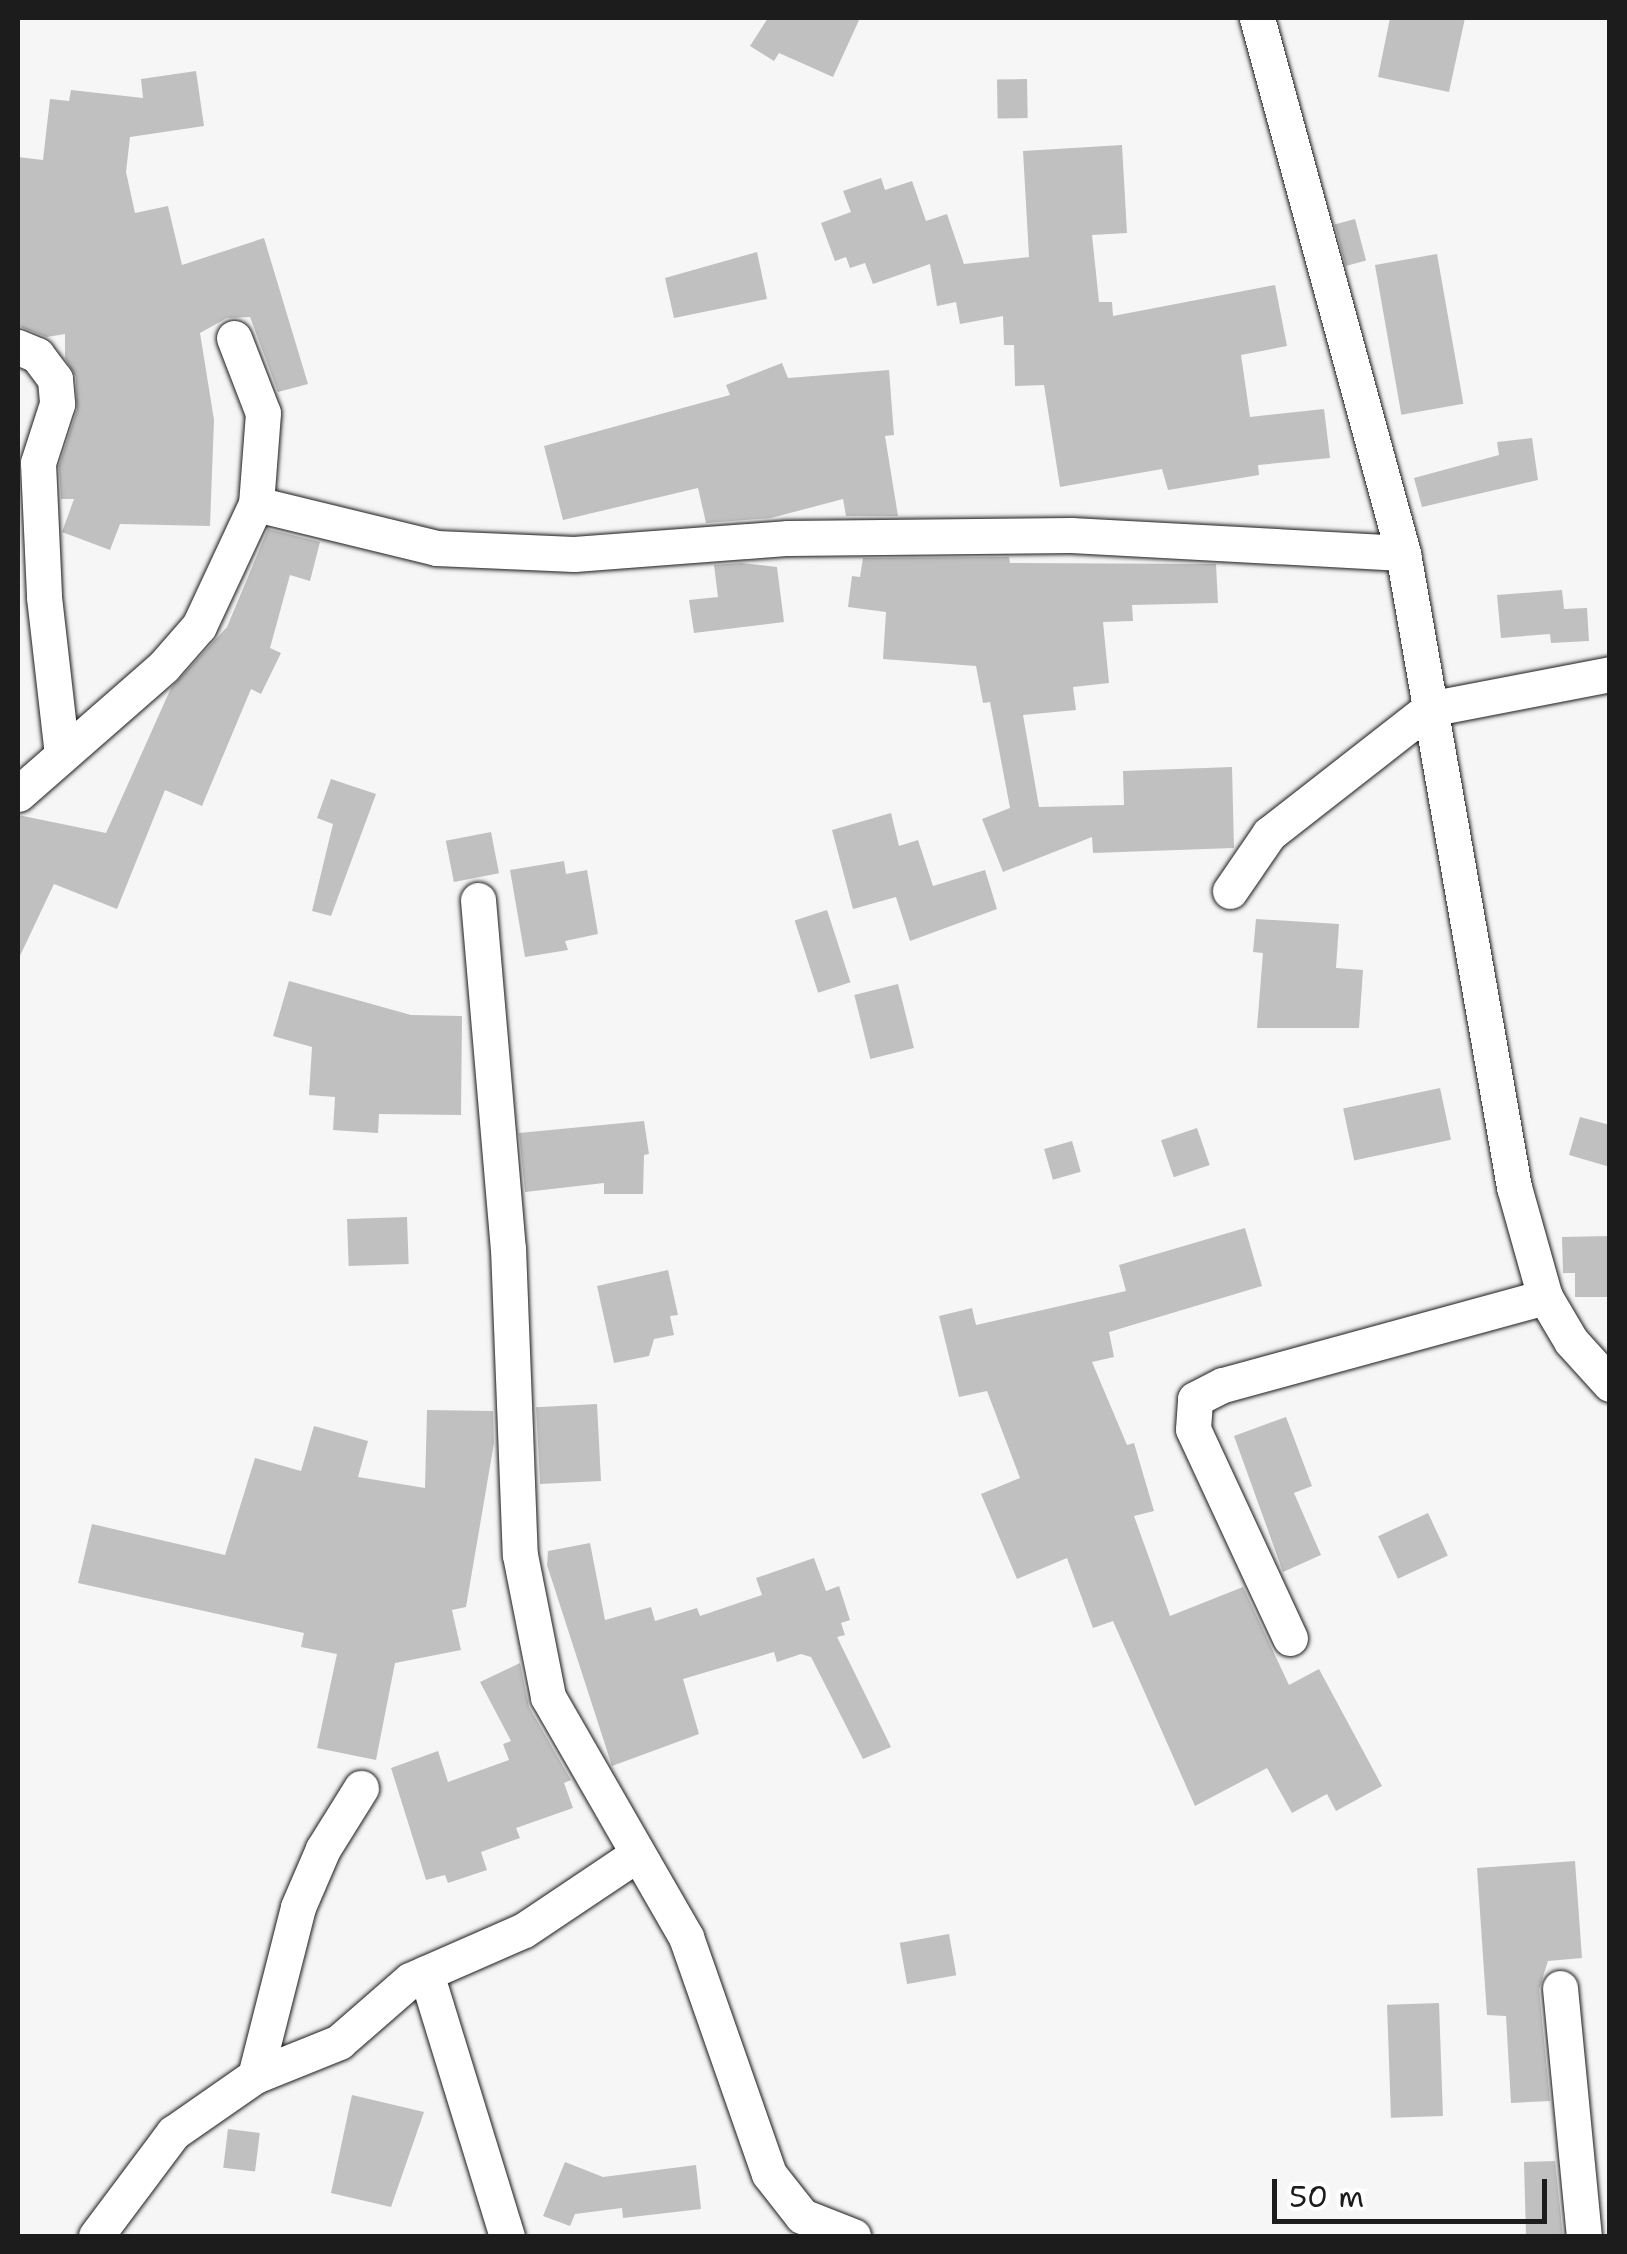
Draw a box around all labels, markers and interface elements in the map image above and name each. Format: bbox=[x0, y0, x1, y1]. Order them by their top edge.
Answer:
scale bar bbox=[1277, 2159, 1552, 2221]
text: 50 m bbox=[1289, 2176, 1364, 2217]

